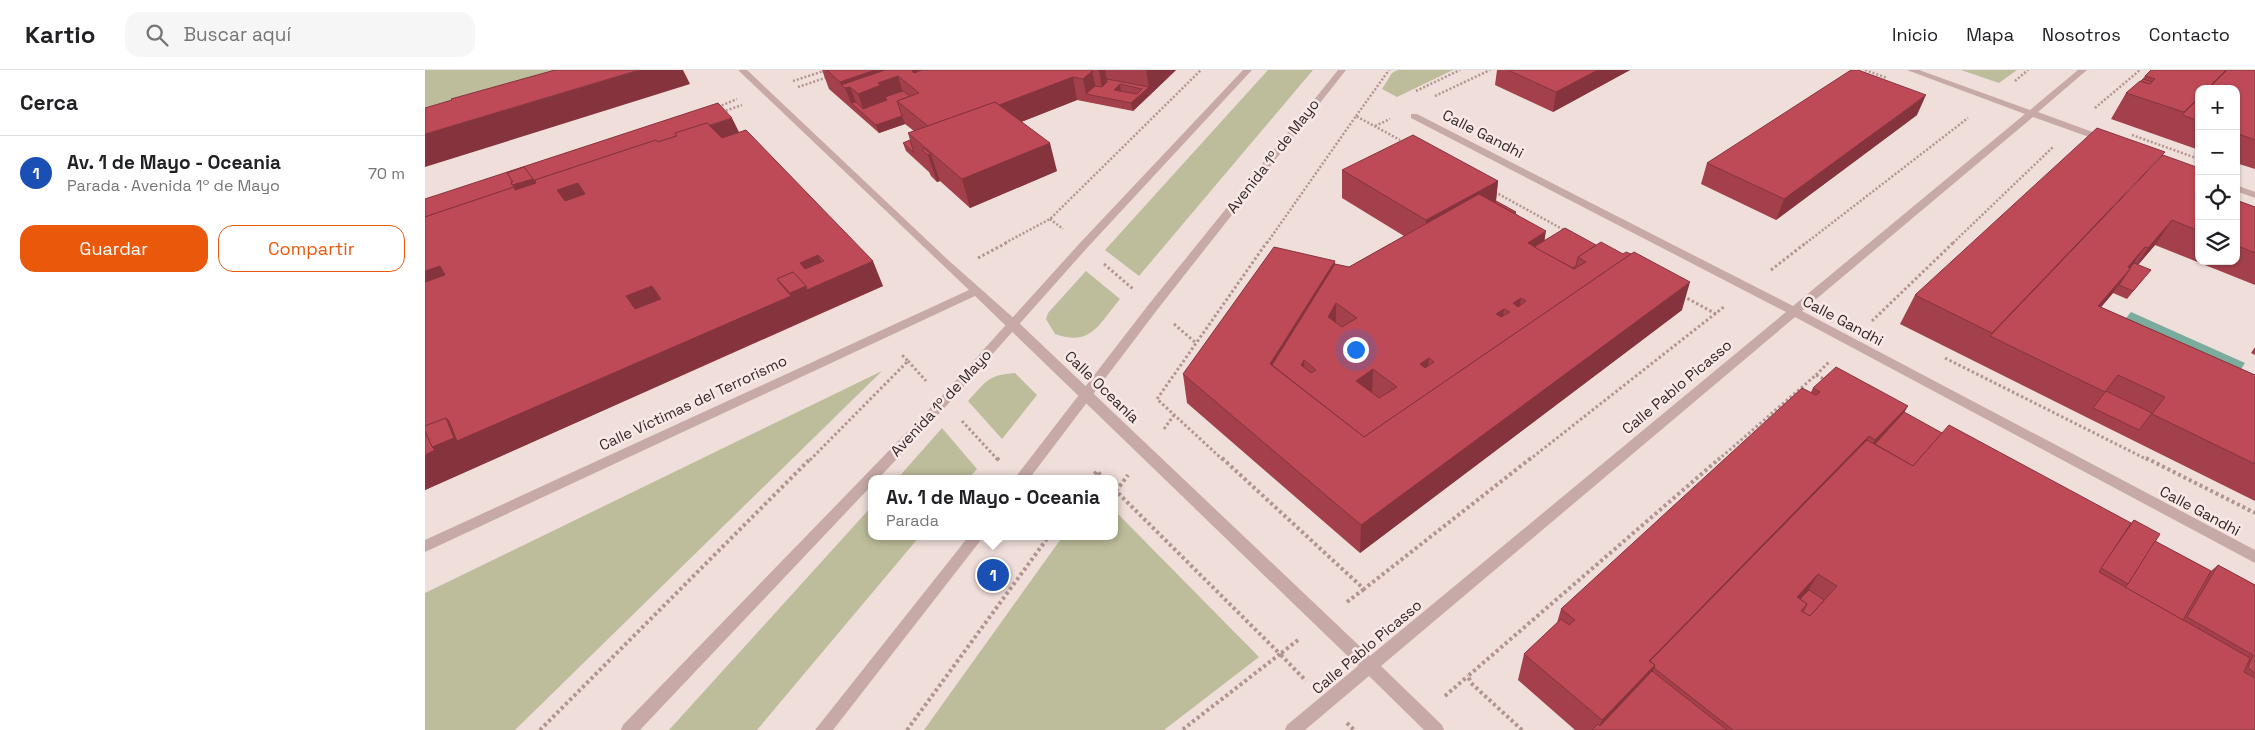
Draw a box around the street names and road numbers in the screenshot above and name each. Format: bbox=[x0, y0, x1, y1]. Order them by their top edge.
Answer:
street label: Avenida 1º de Mayo bbox=[1222, 95, 1323, 217]
street label: Calle Gandhi bbox=[1439, 105, 1527, 162]
street label: Calle Gandhi bbox=[1800, 291, 1887, 350]
street label: Calle Pablo Picasso bbox=[1618, 335, 1735, 438]
street label: Avenida 1º de Mayo bbox=[886, 345, 995, 460]
street label: Calle Oceanía bbox=[1061, 346, 1144, 427]
street label: Calle Víctimas del Terrorismo bbox=[596, 351, 790, 455]
street label: Calle Gandhi bbox=[2157, 481, 2244, 540]
street label: Calle Pablo Picasso bbox=[1308, 595, 1425, 698]

